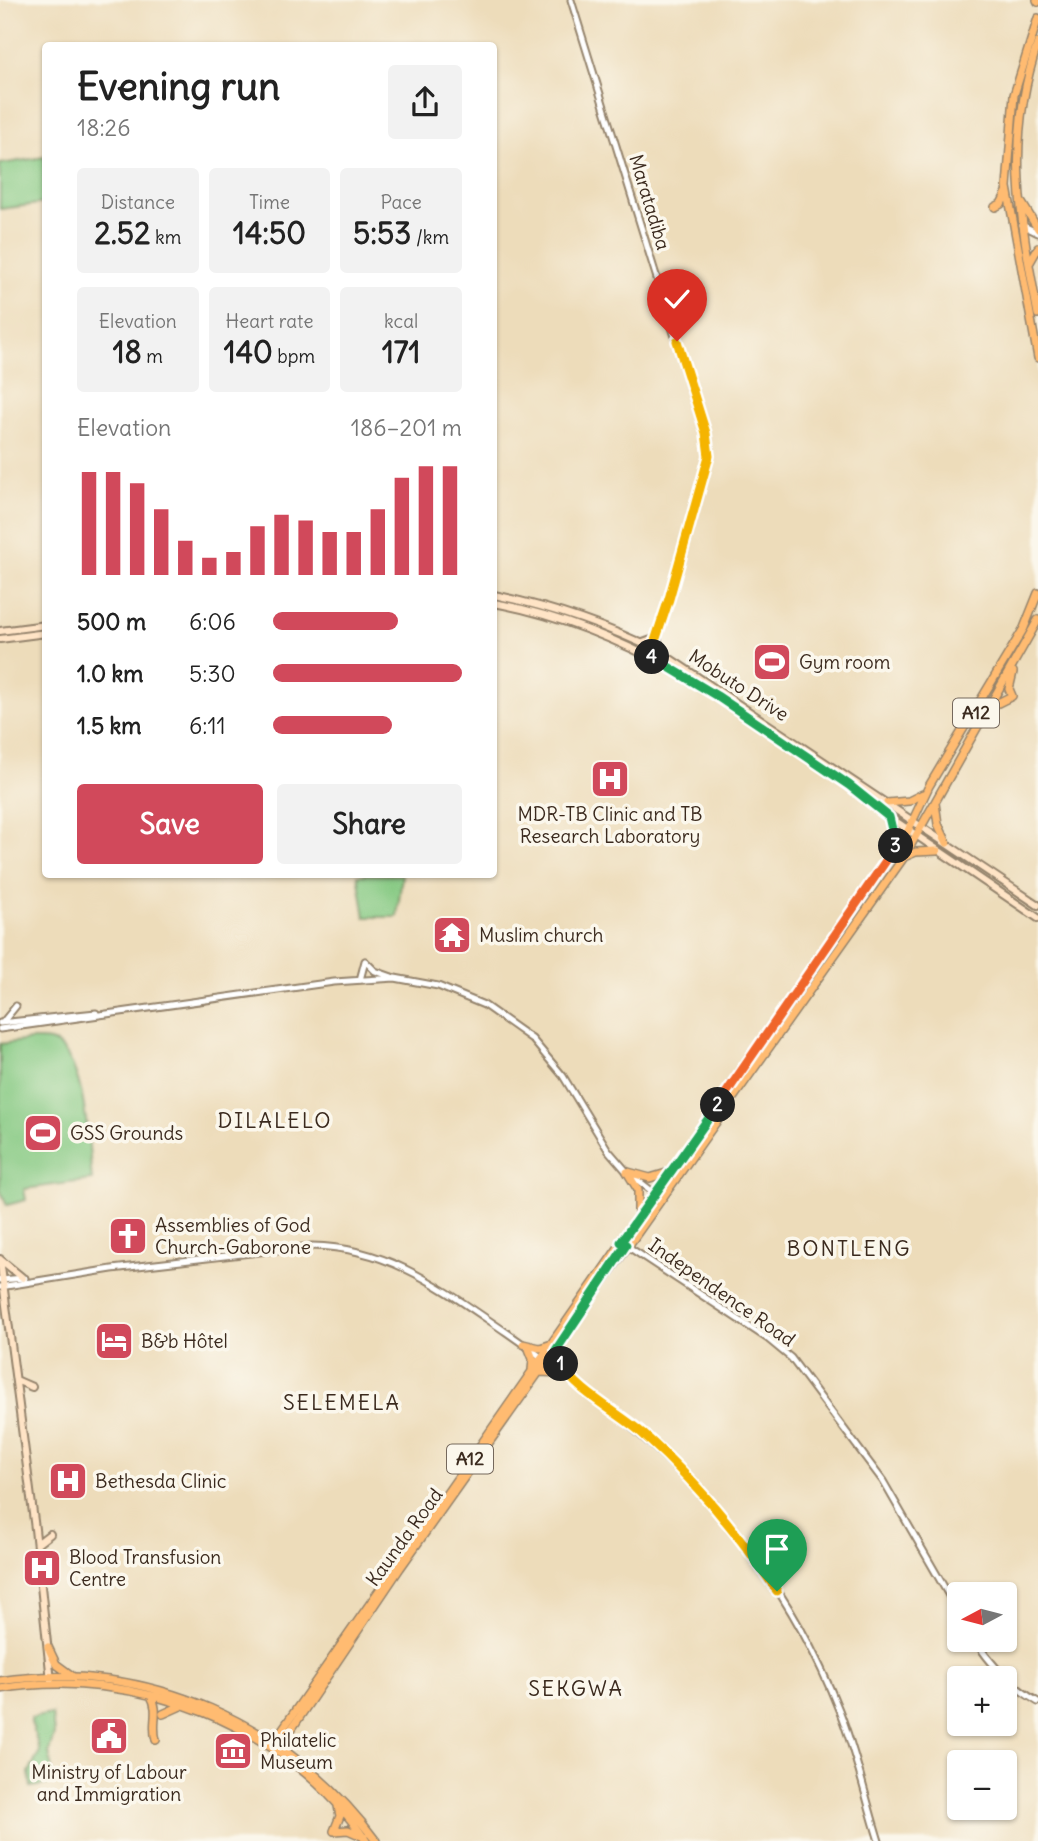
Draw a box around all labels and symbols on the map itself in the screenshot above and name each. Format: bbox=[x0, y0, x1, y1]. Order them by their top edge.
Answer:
street label: Maratadiba bbox=[624, 151, 676, 253]
pin bbox=[647, 269, 707, 341]
pin: 4 bbox=[634, 640, 670, 674]
sports icon: Gym room bbox=[751, 641, 793, 683]
street label: Mobuto Drive bbox=[685, 644, 793, 726]
place label: Gym room bbox=[799, 650, 890, 674]
road number: A12 bbox=[953, 698, 999, 728]
hospital icon: MDR-TB Clinic and TB Research Laboratory bbox=[589, 758, 631, 800]
place label: MDR-TB Clinic and TB Research Laboratory bbox=[517, 802, 703, 848]
pin: 3 bbox=[878, 828, 914, 864]
temple icon: Muslim church bbox=[431, 914, 473, 956]
place label: Muslim church bbox=[479, 923, 604, 947]
pin: 2 bbox=[700, 1088, 736, 1122]
district label: DILALELO bbox=[217, 1107, 333, 1134]
sports icon: GSS Grounds bbox=[22, 1112, 64, 1154]
place label: GSS Grounds bbox=[70, 1121, 183, 1145]
place label: Assemblies of God Church-Gaborone bbox=[155, 1213, 311, 1259]
church icon: Assemblies of God Church-Gaborone bbox=[107, 1215, 149, 1257]
street label: Independence Road bbox=[644, 1232, 800, 1352]
district label: BONTLENG bbox=[787, 1235, 911, 1262]
hotel icon: B&b Hôtel bbox=[93, 1320, 135, 1362]
place label: B&b Hôtel bbox=[141, 1329, 228, 1353]
pin: 1 bbox=[544, 1346, 578, 1382]
district label: SELEMELA bbox=[283, 1389, 401, 1416]
road number: A12 bbox=[447, 1444, 493, 1474]
hospital icon: Bethesda Clinic bbox=[47, 1460, 89, 1502]
place label: Bethesda Clinic bbox=[95, 1469, 226, 1493]
street label: Kaunda Road bbox=[360, 1483, 448, 1591]
pin bbox=[747, 1519, 807, 1591]
place label: Blood Transfusion Centre bbox=[69, 1545, 221, 1591]
hospital icon: Blood Transfusion Centre bbox=[21, 1547, 63, 1589]
north arrow bbox=[947, 1582, 1017, 1652]
district label: SEKGWA bbox=[528, 1675, 624, 1702]
public building icon: Ministry of Labour and Immigration bbox=[88, 1715, 130, 1757]
place label: Philatelic Museum bbox=[260, 1728, 336, 1774]
museum icon: Philatelic Museum bbox=[212, 1730, 254, 1772]
place label: Ministry of Labour and Immigration bbox=[31, 1760, 187, 1806]

